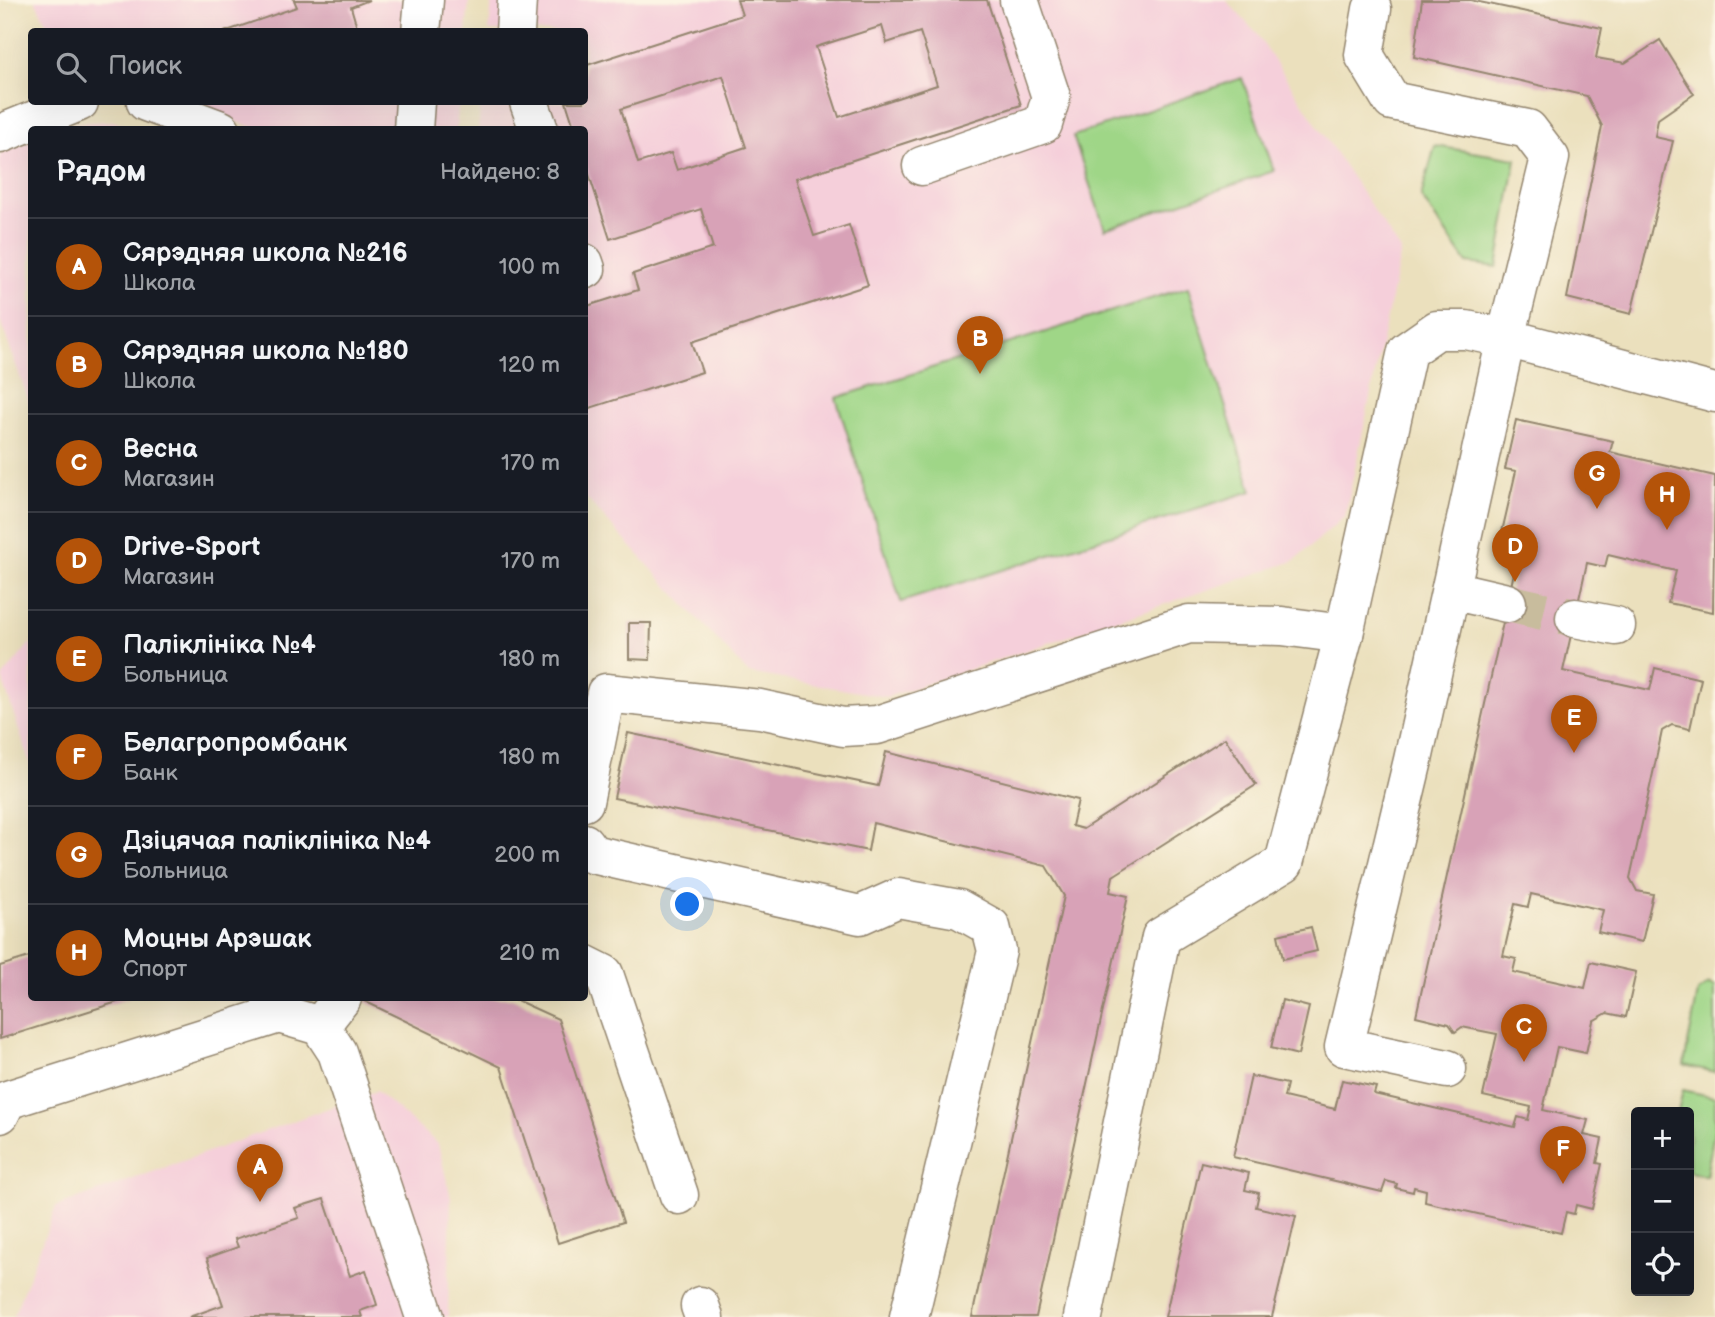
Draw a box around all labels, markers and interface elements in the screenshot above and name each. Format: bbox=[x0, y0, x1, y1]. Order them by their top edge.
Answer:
search box bbox=[28, 28, 588, 105]
icon: search bbox=[52, 48, 90, 86]
text: Поиск bbox=[108, 51, 182, 82]
text: Рядом bbox=[56, 154, 146, 190]
text: Найдено: 8 bbox=[440, 158, 560, 186]
text: Сярэдняя школа №216 bbox=[123, 238, 408, 269]
text: A bbox=[72, 253, 86, 281]
text: 100 m bbox=[499, 253, 560, 281]
text: Школа bbox=[123, 269, 196, 297]
pin: B bbox=[957, 316, 1003, 374]
text: Сярэдняя школа №180 bbox=[123, 336, 409, 367]
text: B bbox=[71, 351, 87, 379]
text: 120 m bbox=[499, 351, 560, 379]
text: Школа bbox=[123, 367, 196, 395]
text: Весна bbox=[123, 434, 197, 465]
text: C bbox=[71, 449, 87, 477]
text: 170 m bbox=[501, 449, 560, 477]
pin: G bbox=[1574, 451, 1620, 509]
text: Магазин bbox=[123, 465, 215, 493]
pin: H bbox=[1644, 472, 1690, 530]
pin: D bbox=[1492, 524, 1538, 582]
text: Drive-Sport bbox=[123, 532, 260, 563]
text: D bbox=[71, 547, 87, 575]
text: 170 m bbox=[501, 547, 560, 575]
text: Магазин bbox=[123, 563, 215, 591]
text: Паліклініка №4 bbox=[123, 630, 316, 661]
text: E bbox=[72, 645, 86, 673]
text: 180 m bbox=[499, 645, 560, 673]
text: Больница bbox=[123, 661, 228, 689]
pin: E bbox=[1551, 695, 1597, 753]
text: Белагропромбанк bbox=[123, 728, 347, 759]
text: F bbox=[72, 743, 86, 771]
text: 180 m bbox=[499, 743, 560, 771]
text: Банк bbox=[123, 759, 178, 787]
text: Дзіцячая паліклініка №4 bbox=[123, 826, 431, 857]
text: G bbox=[71, 841, 87, 869]
text: 200 m bbox=[494, 841, 560, 869]
text: Больница bbox=[123, 857, 228, 885]
your location bbox=[670, 887, 704, 921]
text: Моцны Арэшак bbox=[123, 924, 311, 955]
text: H bbox=[70, 939, 88, 967]
text: 210 m bbox=[499, 939, 560, 967]
text: Спорт bbox=[123, 955, 187, 983]
pin: C bbox=[1501, 1004, 1547, 1062]
map controls bbox=[1631, 1107, 1694, 1296]
button: + bbox=[1631, 1107, 1694, 1170]
pin: F bbox=[1540, 1126, 1586, 1184]
pin: A bbox=[237, 1144, 283, 1202]
button: − bbox=[1631, 1170, 1694, 1233]
button: locate bbox=[1631, 1233, 1694, 1296]

